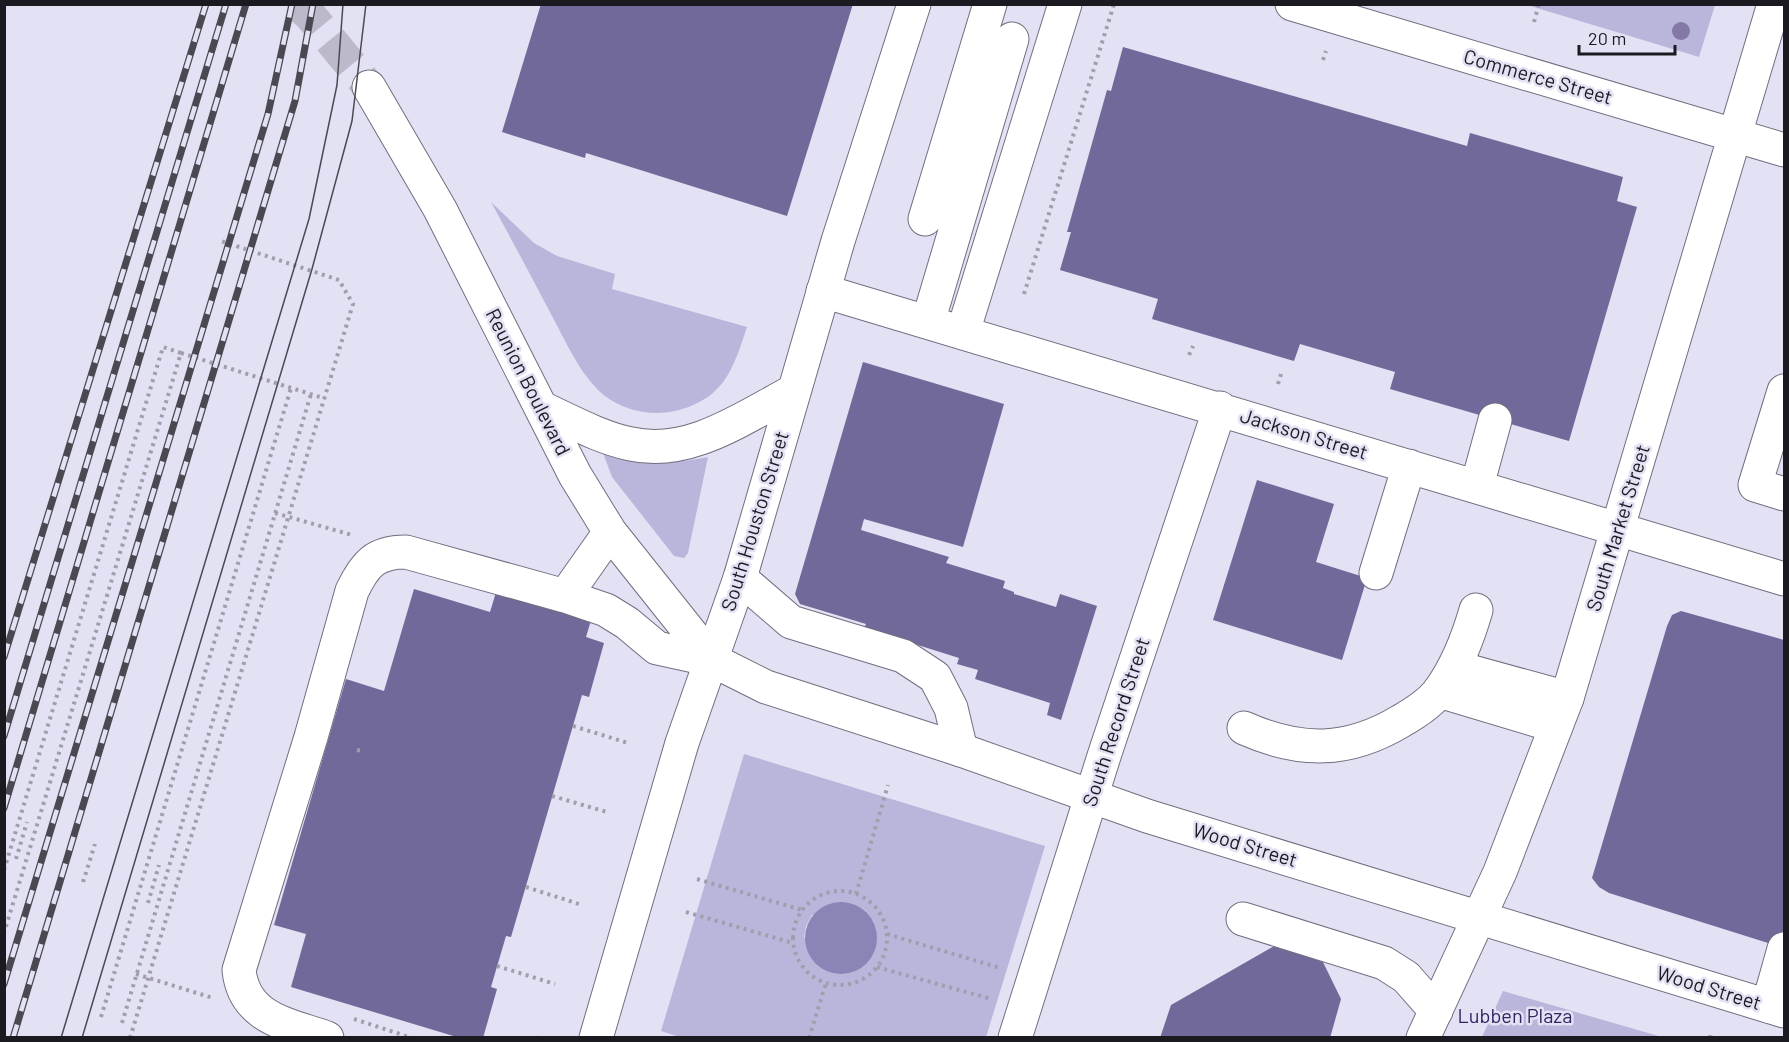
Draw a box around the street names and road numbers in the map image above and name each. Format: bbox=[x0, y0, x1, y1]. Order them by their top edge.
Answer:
street label: Commerce Street bbox=[1461, 43, 1615, 109]
street label: Reunion Boulevard bbox=[481, 304, 576, 459]
street label: Jackson Street bbox=[1238, 402, 1371, 464]
street label: South Houston Street bbox=[715, 428, 793, 614]
street label: South Market Street bbox=[1580, 441, 1654, 614]
street label: South Record Street bbox=[1076, 634, 1154, 809]
street label: Wood Street bbox=[1190, 817, 1300, 871]
street label: Wood Street bbox=[1654, 960, 1764, 1014]

